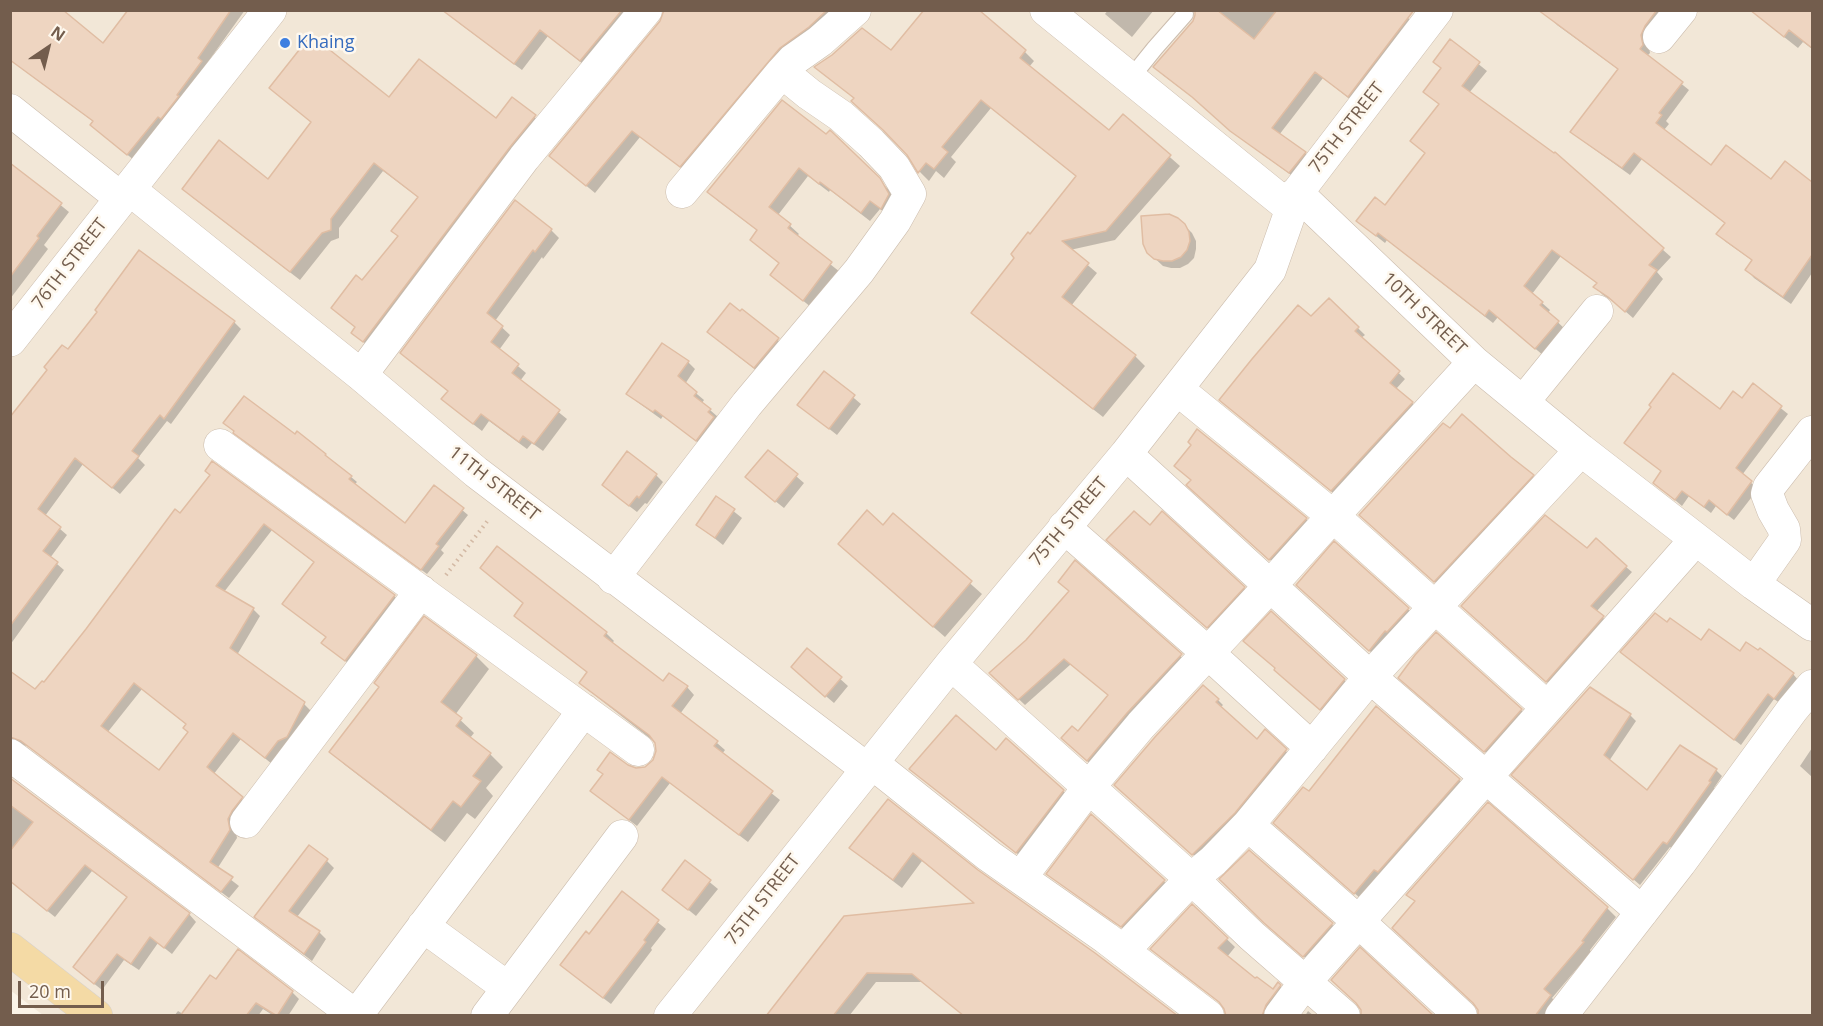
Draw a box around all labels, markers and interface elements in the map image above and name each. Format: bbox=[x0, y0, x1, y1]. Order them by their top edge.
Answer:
north arrow bbox=[18, 18, 78, 78]
text: N bbox=[47, 21, 70, 46]
place label: Khaing bbox=[297, 32, 354, 54]
marker: Khaing bbox=[278, 36, 292, 50]
street label: 75TH STREET bbox=[1305, 78, 1389, 178]
street label: 76TH STREET bbox=[28, 214, 112, 314]
street label: 10TH STREET bbox=[1377, 268, 1471, 360]
street label: 11TH STREET bbox=[444, 442, 544, 526]
street label: 75TH STREET bbox=[1026, 473, 1112, 571]
street label: 75TH STREET bbox=[721, 850, 805, 950]
scale bar bbox=[21, 969, 106, 1007]
text: 20 m bbox=[29, 979, 71, 1003]

